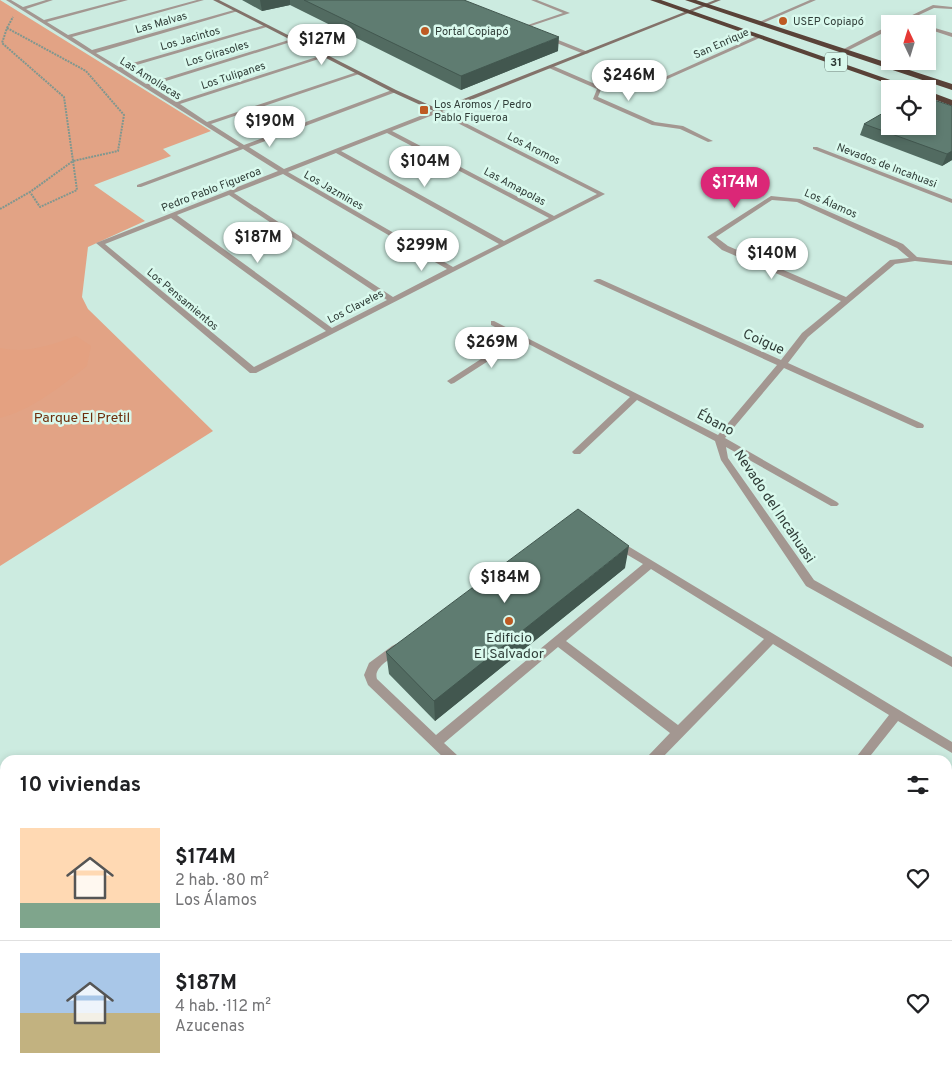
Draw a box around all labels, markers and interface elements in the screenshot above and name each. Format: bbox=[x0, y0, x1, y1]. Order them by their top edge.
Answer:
street label: Las Malvas bbox=[134, 9, 189, 37]
marker: USEP Copiapó bbox=[777, 15, 789, 27]
place label: USEP Copiapó bbox=[793, 15, 864, 29]
north arrow bbox=[881, 15, 936, 70]
map controls bbox=[881, 15, 936, 135]
pin: $127M bbox=[287, 23, 357, 66]
street label: Los Jacintos bbox=[159, 24, 222, 54]
marker: Portal Copiapó bbox=[419, 25, 431, 37]
place label: Portal Copiapó bbox=[435, 25, 509, 39]
street label: San Enrique bbox=[691, 25, 751, 62]
text: $127M bbox=[298, 30, 346, 50]
street label: Los Girasoles bbox=[184, 38, 251, 70]
road number: 31 bbox=[825, 52, 847, 72]
street label: Las Amollacas bbox=[117, 54, 184, 103]
street label: Los Tulipanes bbox=[199, 59, 267, 93]
pin: $246M bbox=[594, 59, 664, 102]
text: $246M bbox=[603, 66, 655, 86]
button: locate bbox=[881, 80, 936, 135]
place label: Los Aromos / Pedro Pablo Figueroa bbox=[434, 98, 532, 125]
marker: Los Aromos / Pedro Pablo Figueroa bbox=[418, 104, 430, 116]
pin: $190M bbox=[235, 106, 305, 148]
text: $190M bbox=[245, 112, 295, 132]
street label: Los Aromos bbox=[505, 130, 562, 168]
street label: Nevados de Incahuasi bbox=[834, 140, 939, 192]
pin: $104M bbox=[390, 146, 460, 188]
text: $104M bbox=[400, 152, 450, 172]
street label: Pedro Pablo Figueroa bbox=[160, 164, 263, 215]
street label: Las Amapolas bbox=[481, 165, 548, 209]
pin: $174M bbox=[700, 166, 770, 209]
street label: Los Jazmines bbox=[301, 168, 366, 214]
text: $174M bbox=[712, 173, 758, 193]
street label: Los Álamos bbox=[802, 185, 860, 222]
pin: $187M bbox=[223, 222, 293, 264]
text: $187M bbox=[234, 228, 282, 248]
pin: $299M bbox=[387, 230, 457, 272]
text: $299M bbox=[396, 236, 448, 256]
pin: $140M bbox=[737, 238, 807, 280]
text: $140M bbox=[747, 244, 797, 264]
street label: Los Pensamientos bbox=[144, 266, 221, 334]
street label: Los Claveles bbox=[325, 287, 386, 327]
pin: $269M bbox=[457, 326, 527, 369]
street label: Coigue bbox=[740, 326, 787, 359]
text: $269M bbox=[466, 333, 518, 353]
street label: Ébano bbox=[694, 406, 738, 440]
park label: Parque El Pretil bbox=[34, 410, 130, 427]
street label: Nevado del Incahuasi bbox=[730, 447, 818, 567]
pin: $184M bbox=[470, 562, 540, 604]
text: $184M bbox=[480, 568, 530, 588]
marker: Edificio El Salvador bbox=[503, 615, 515, 627]
place label: Edificio El Salvador bbox=[474, 630, 545, 663]
icon: filters bbox=[904, 771, 932, 799]
text: 10 viviendas bbox=[20, 772, 141, 799]
text: $174M bbox=[175, 844, 236, 871]
icon: home bbox=[60, 848, 120, 908]
icon: heart bbox=[904, 864, 932, 892]
text: 2 hab. · 80 m² bbox=[175, 871, 269, 891]
text: Los Álamos bbox=[175, 891, 257, 911]
text: $187M bbox=[175, 970, 237, 997]
icon: home bbox=[60, 973, 120, 1033]
icon: heart bbox=[904, 989, 932, 1017]
text: 4 hab. · 112 m² bbox=[175, 997, 271, 1017]
text: Azucenas bbox=[175, 1017, 245, 1037]

